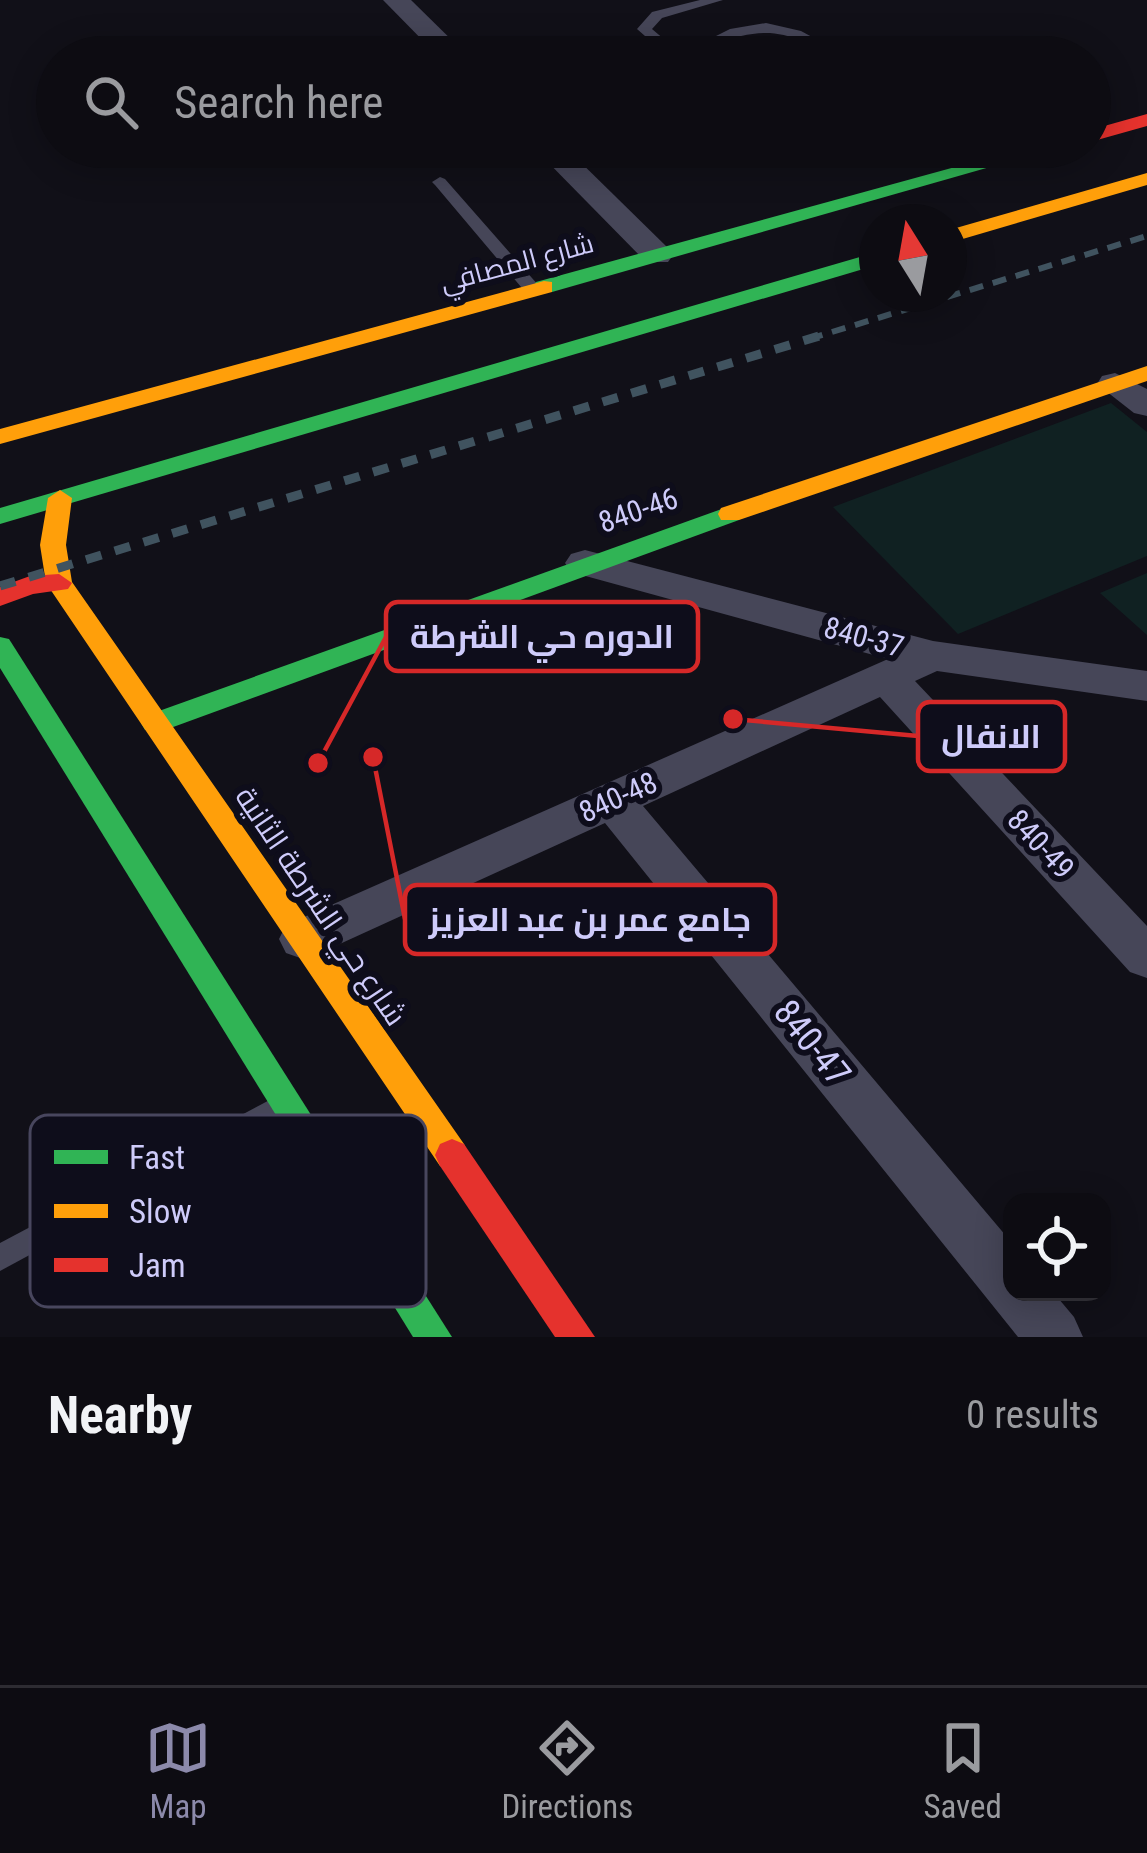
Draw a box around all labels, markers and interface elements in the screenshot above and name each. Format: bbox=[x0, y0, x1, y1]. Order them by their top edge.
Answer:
search box bbox=[36, 36, 1111, 168]
icon: search bbox=[78, 69, 144, 135]
text: Search here bbox=[174, 76, 383, 129]
north arrow bbox=[859, 204, 967, 312]
street label: شارع المصافي bbox=[437, 227, 598, 304]
street label: 840-46 bbox=[594, 480, 682, 540]
callout: الدوره حي الشرطة bbox=[386, 602, 698, 671]
street label: 840-37 bbox=[820, 610, 908, 664]
text: الدوره حي الشرطة bbox=[410, 617, 674, 663]
callout: الانفال bbox=[918, 702, 1065, 771]
text: الانفال bbox=[941, 717, 1041, 757]
street label: 840-48 bbox=[574, 764, 662, 830]
street label: شارع حي الشرطة الثانية bbox=[223, 780, 414, 1035]
street label: 840-49 bbox=[1000, 802, 1082, 886]
callout: جامع عمر بن عبد العزيز bbox=[405, 885, 775, 954]
text: جامع عمر بن عبد العزيز bbox=[428, 900, 751, 942]
street label: 840-47 bbox=[765, 992, 859, 1094]
legend bbox=[30, 1115, 426, 1307]
text: Fast bbox=[129, 1138, 185, 1177]
text: Slow bbox=[129, 1192, 192, 1231]
map controls bbox=[1003, 1193, 1111, 1301]
button: locate bbox=[1003, 1193, 1111, 1301]
text: Jam bbox=[129, 1246, 186, 1285]
text: Nearby bbox=[48, 1386, 192, 1445]
text: 0 results bbox=[966, 1392, 1099, 1438]
tab: Map bbox=[145, 1715, 211, 1826]
tab: Directions bbox=[501, 1715, 633, 1826]
tab: Saved bbox=[923, 1715, 1002, 1826]

